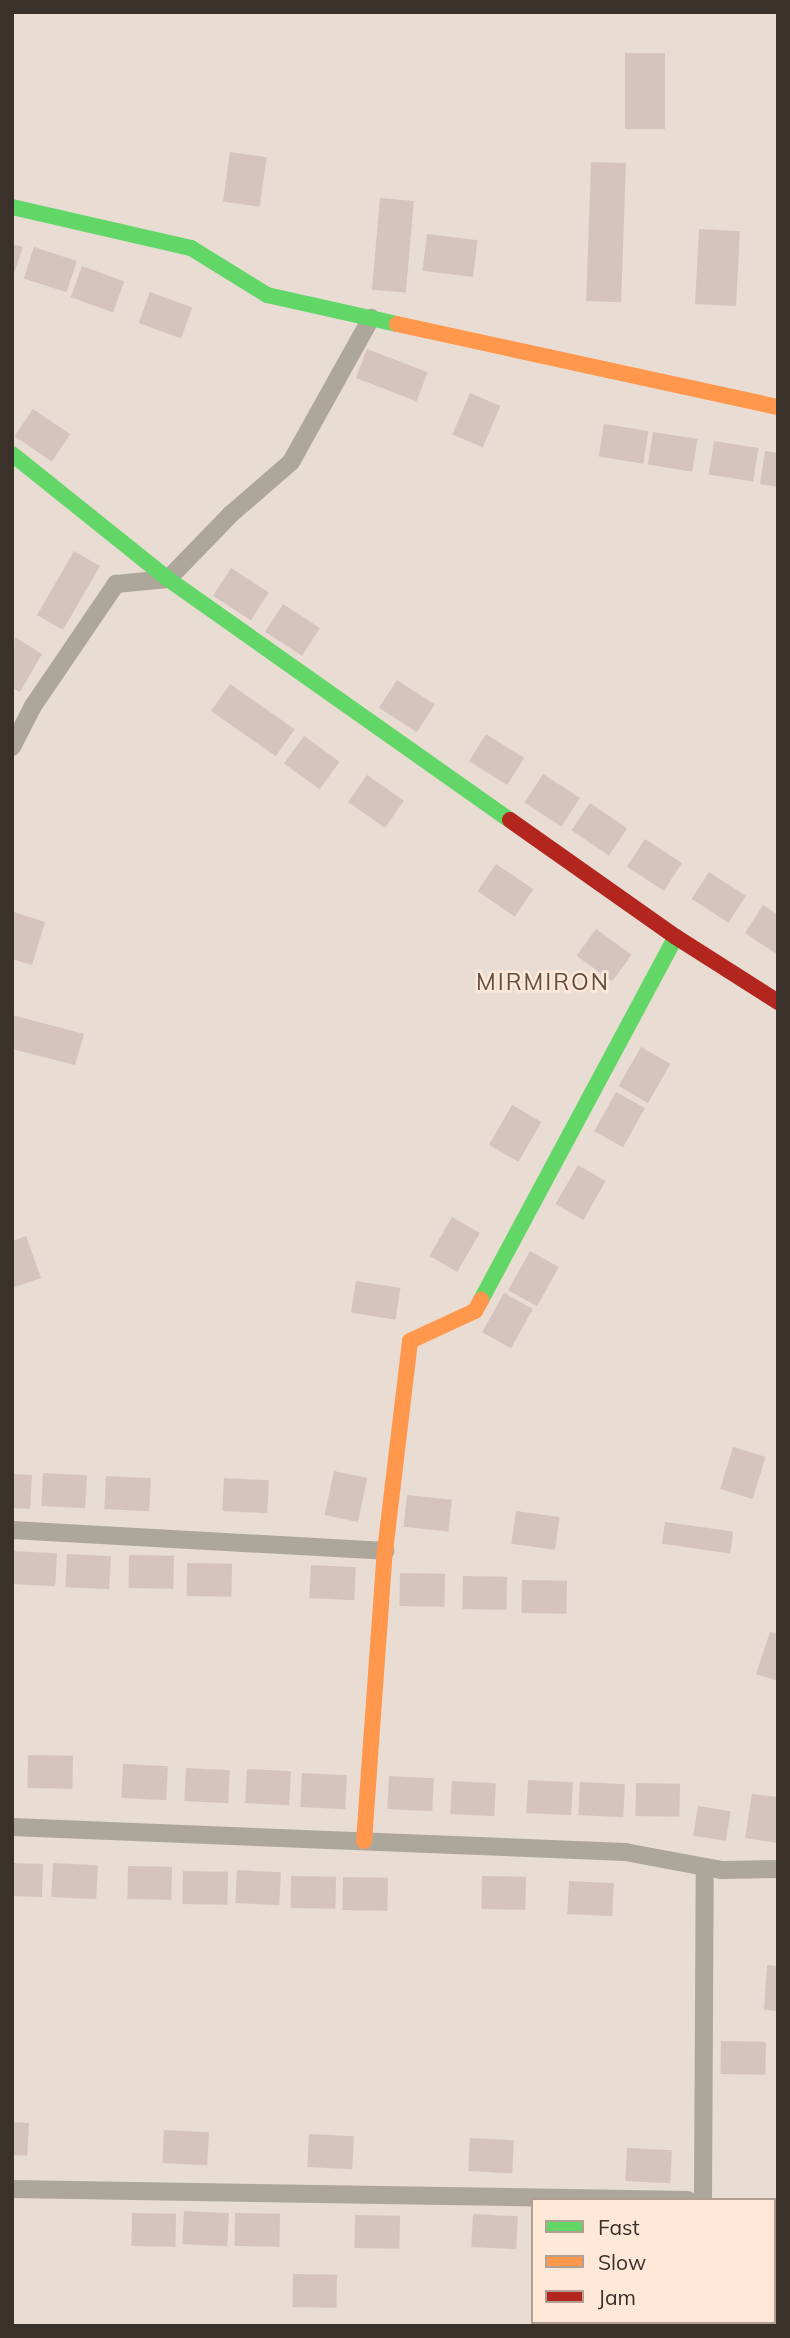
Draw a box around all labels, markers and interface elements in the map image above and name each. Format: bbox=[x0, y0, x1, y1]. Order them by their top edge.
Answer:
district label: MIRMIRON bbox=[477, 968, 609, 996]
legend bbox=[531, 2198, 776, 2324]
text: Fast bbox=[598, 2214, 640, 2240]
text: Slow bbox=[598, 2249, 646, 2275]
text: Jam bbox=[598, 2284, 636, 2310]

